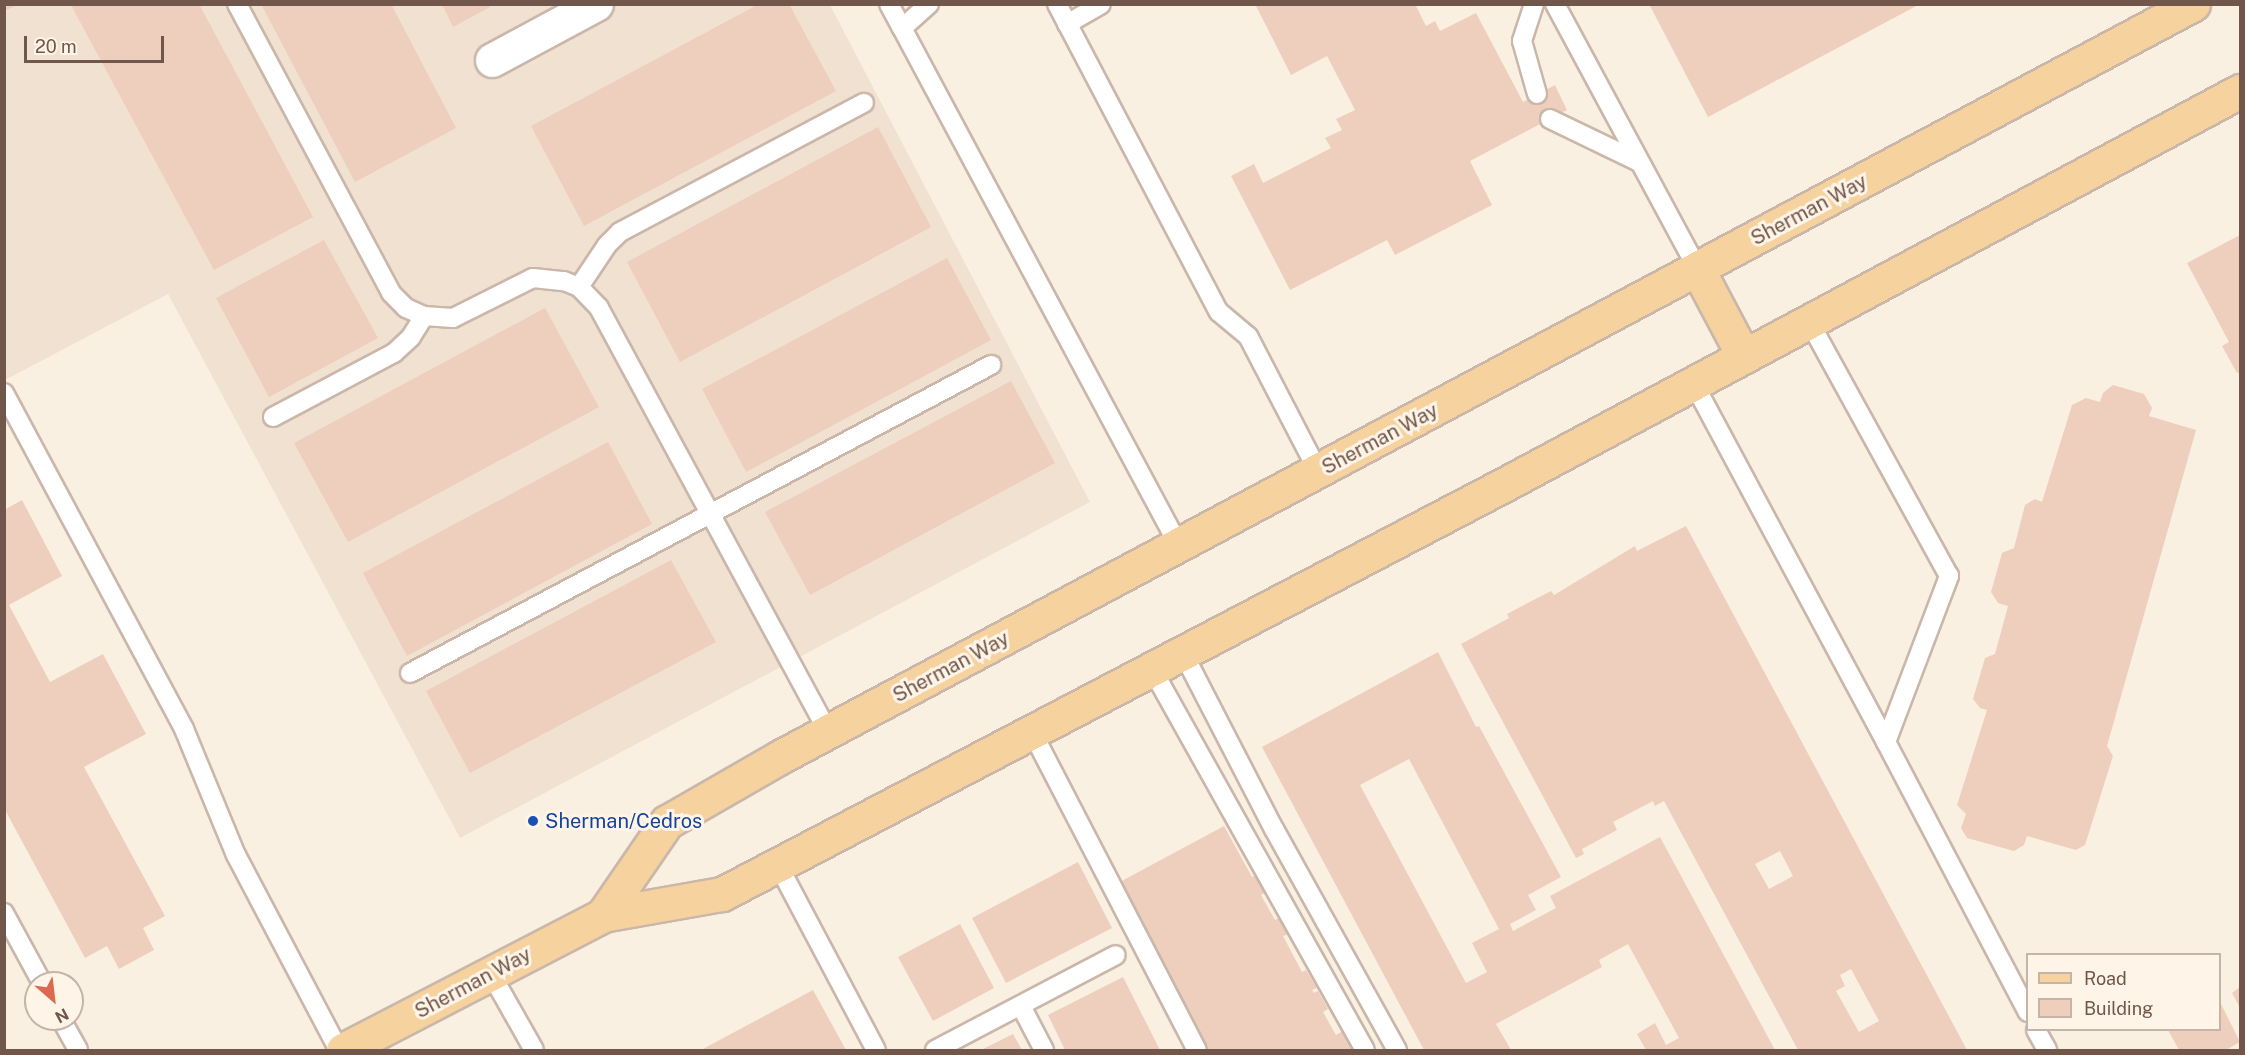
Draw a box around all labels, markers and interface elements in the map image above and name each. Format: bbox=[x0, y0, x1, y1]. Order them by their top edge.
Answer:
scale bar bbox=[27, 24, 166, 62]
text: 20 m bbox=[35, 36, 77, 57]
street label: Sherman Way bbox=[1747, 169, 1871, 251]
street label: Sherman Way bbox=[1318, 398, 1442, 480]
street label: Sherman Way bbox=[889, 626, 1013, 708]
place label: Sherman/Cedros bbox=[545, 809, 702, 833]
marker: Sherman/Cedros bbox=[526, 814, 540, 828]
street label: Sherman Way bbox=[411, 942, 535, 1024]
legend bbox=[2026, 953, 2221, 1031]
text: Road bbox=[2084, 968, 2127, 989]
north arrow bbox=[24, 971, 84, 1031]
text: Building bbox=[2084, 998, 2153, 1019]
text: N bbox=[52, 1004, 72, 1027]

